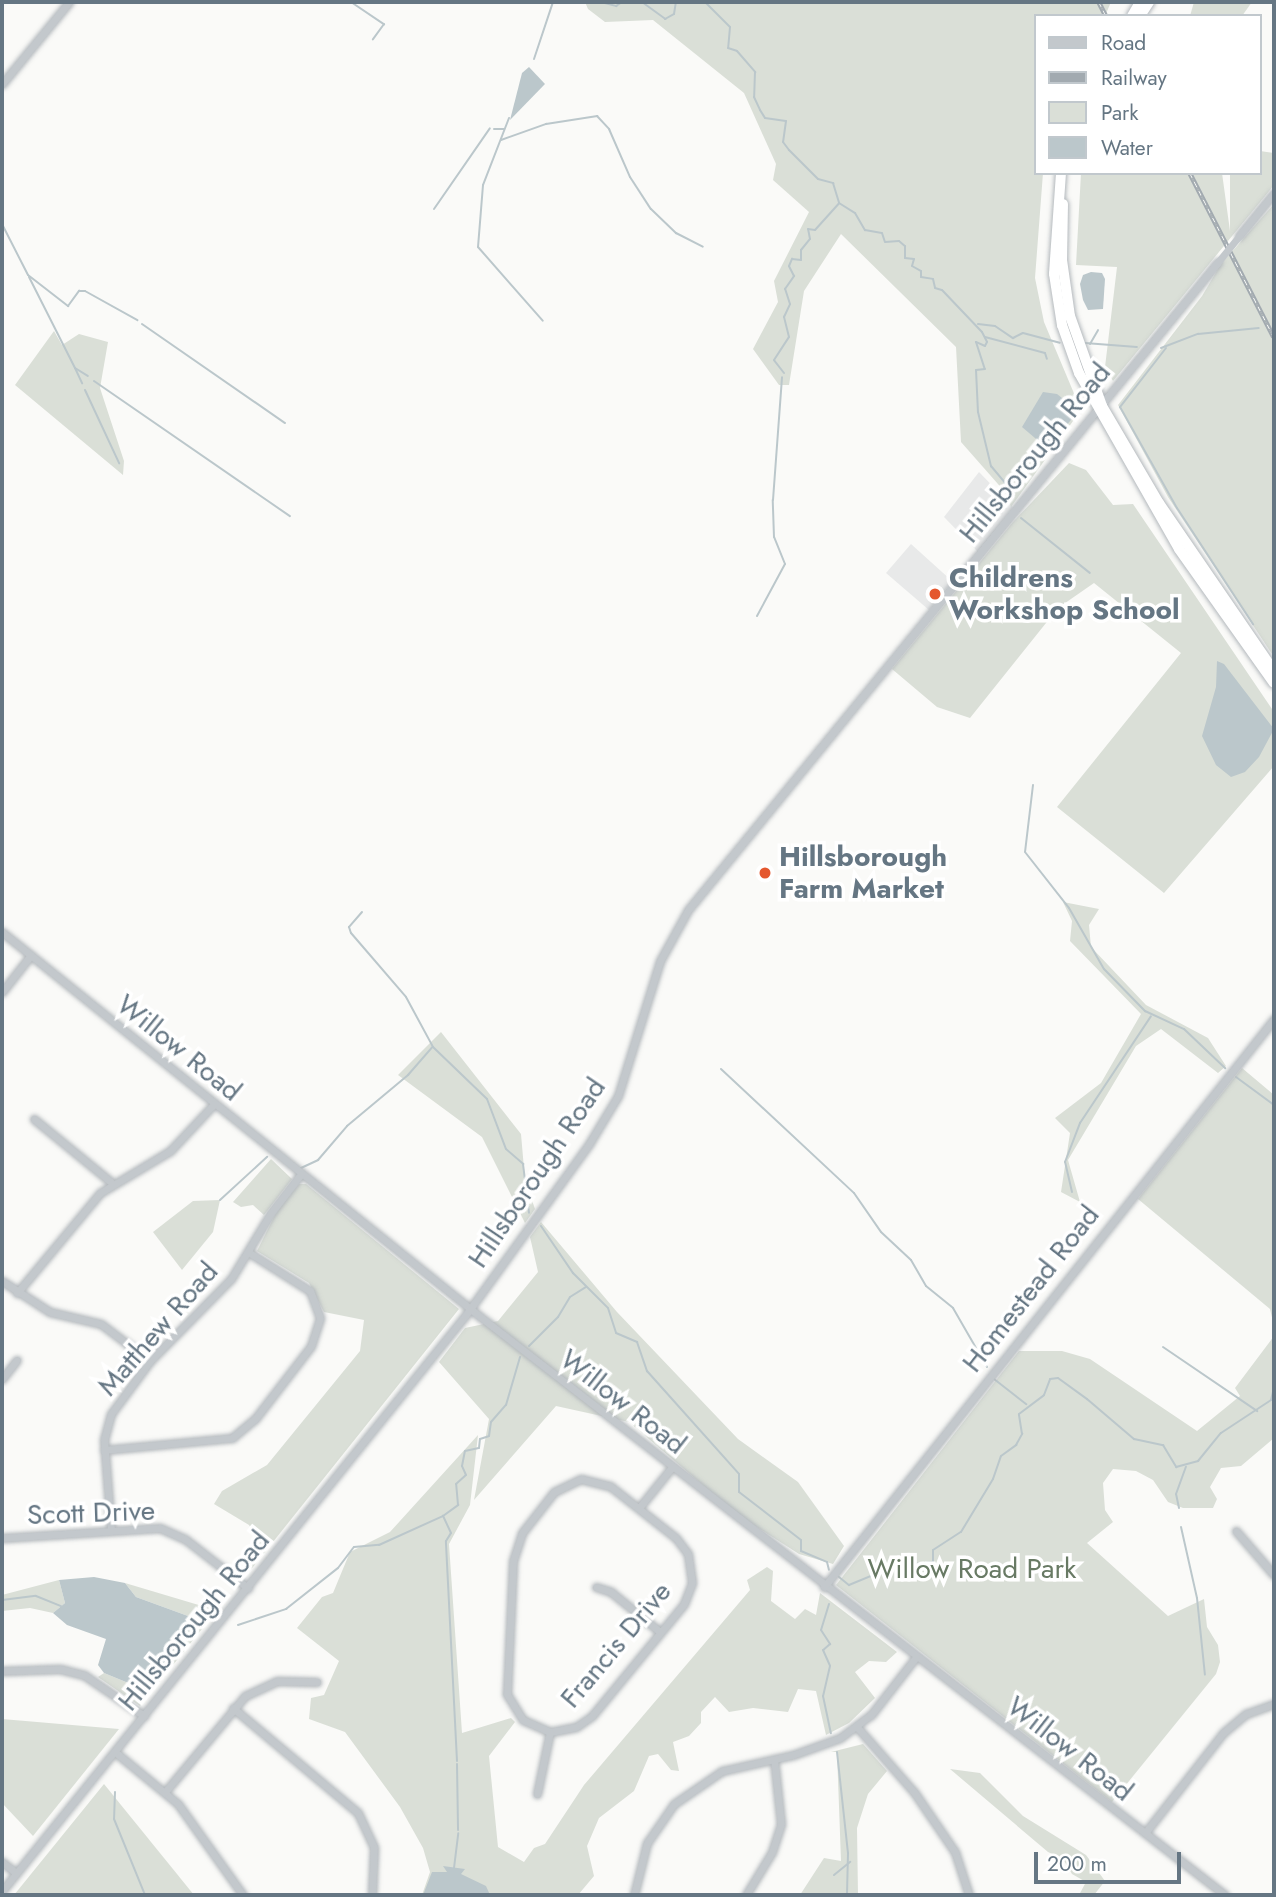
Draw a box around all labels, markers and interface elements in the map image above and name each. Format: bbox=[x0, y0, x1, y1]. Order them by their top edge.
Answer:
legend bbox=[1034, 14, 1262, 175]
text: Road bbox=[1101, 28, 1146, 58]
text: Railway bbox=[1101, 63, 1167, 93]
text: Park bbox=[1101, 98, 1138, 128]
text: Water bbox=[1101, 133, 1153, 163]
street label: Hillsborough Road bbox=[952, 356, 1118, 550]
place label: Childrens Workshop School bbox=[949, 561, 1180, 627]
marker: Childrens Workshop School bbox=[927, 586, 943, 602]
place label: Hillsborough Farm Market bbox=[779, 840, 947, 906]
marker: Hillsborough Farm Market bbox=[757, 865, 773, 881]
street label: Willow Road bbox=[110, 988, 248, 1108]
street label: Hillsborough Road bbox=[461, 1072, 613, 1274]
street label: Homestead Road bbox=[956, 1199, 1106, 1379]
street label: Matthew Road bbox=[91, 1255, 225, 1403]
street label: Willow Road bbox=[553, 1342, 693, 1462]
street label: Scott Drive bbox=[26, 1494, 156, 1532]
street label: Hillsborough Road bbox=[111, 1524, 277, 1718]
park label: Willow Road Park bbox=[868, 1552, 1076, 1586]
street label: Francis Drive bbox=[554, 1575, 678, 1715]
street label: Willow Road bbox=[1000, 1689, 1140, 1809]
scale bar bbox=[1038, 1838, 1185, 1882]
text: 200 m bbox=[1047, 1849, 1107, 1879]

